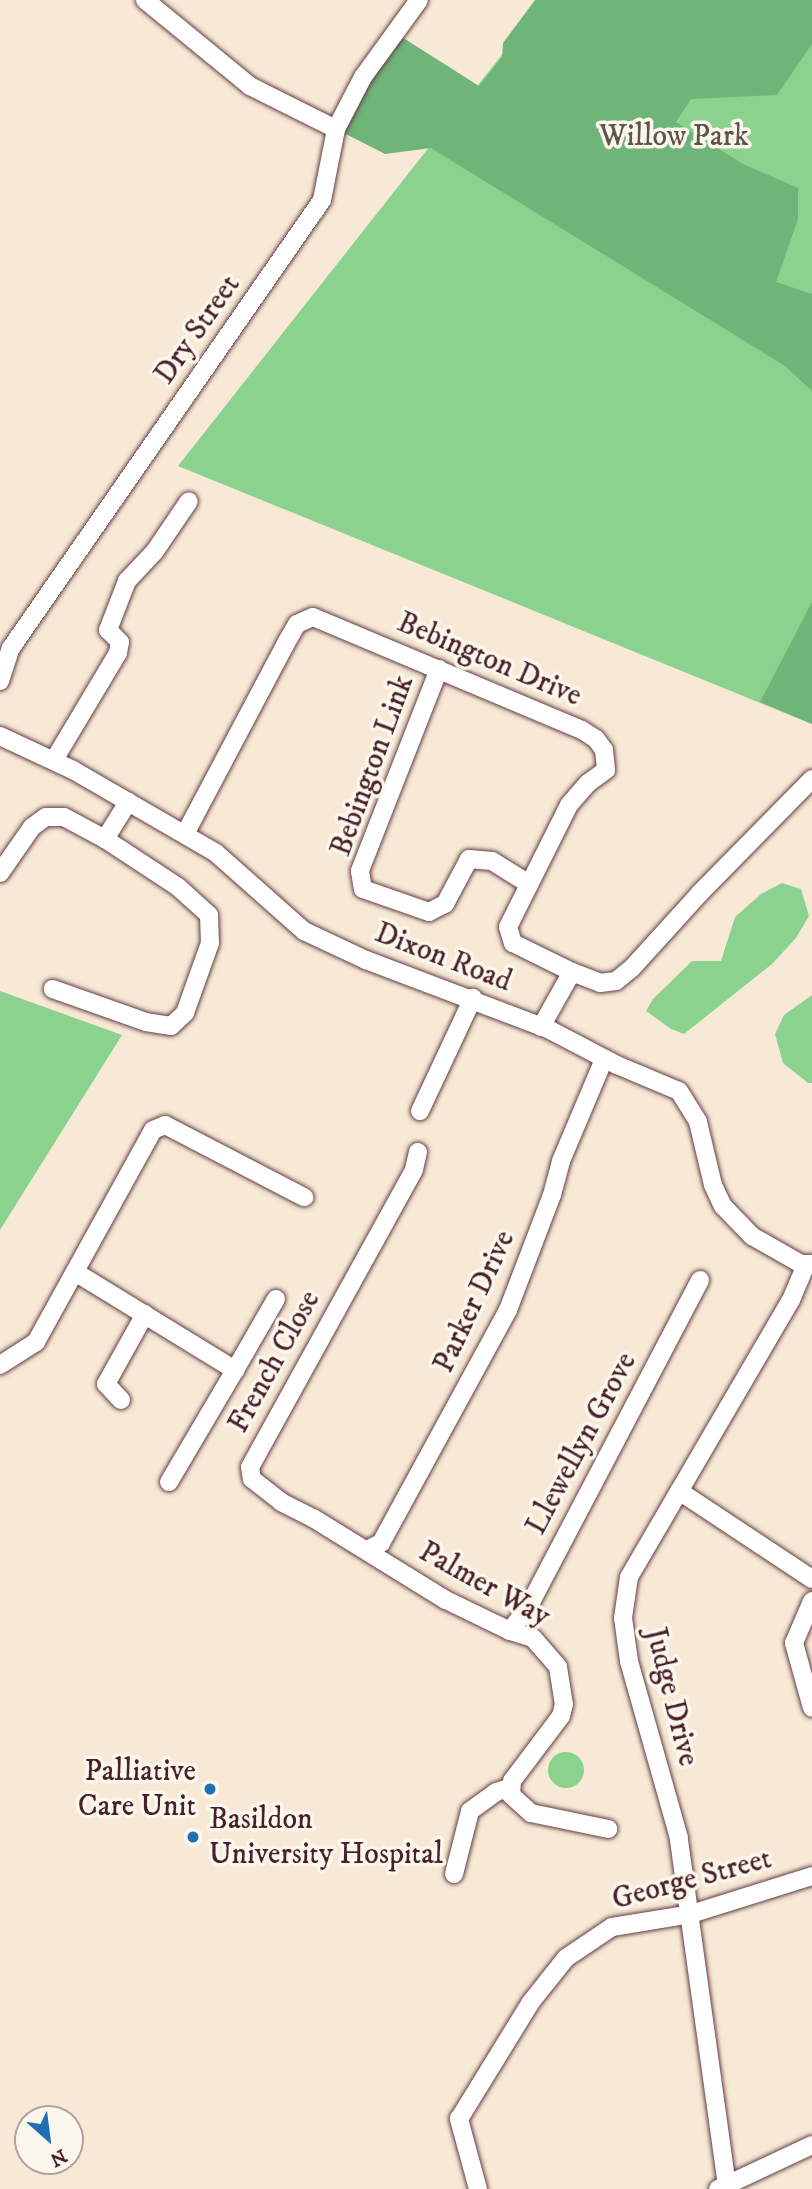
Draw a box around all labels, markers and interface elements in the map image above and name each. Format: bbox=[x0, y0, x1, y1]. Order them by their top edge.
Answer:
park label: Willow Park bbox=[599, 119, 749, 155]
street label: Dry Street bbox=[147, 268, 249, 392]
street label: Bebington Drive bbox=[391, 605, 587, 715]
street label: Bebington Link bbox=[324, 671, 422, 861]
street label: Dixon Road bbox=[370, 915, 516, 1001]
street label: Parker Drive bbox=[426, 1225, 524, 1379]
street label: French Close bbox=[221, 1285, 329, 1439]
street label: Llewellyn Grove bbox=[519, 1347, 645, 1541]
street label: Palmer Way bbox=[412, 1534, 556, 1636]
street label: Judge Drive bbox=[636, 1624, 706, 1770]
place label: Palliative Care Unit bbox=[78, 1754, 196, 1824]
marker: Palliative Care Unit bbox=[202, 1781, 218, 1797]
place label: Basildon University Hospital bbox=[209, 1802, 443, 1872]
marker: Basildon University Hospital bbox=[183, 1827, 203, 1847]
street label: George Street bbox=[608, 1841, 776, 1919]
north arrow bbox=[14, 2105, 84, 2175]
text: N bbox=[46, 2143, 70, 2171]

